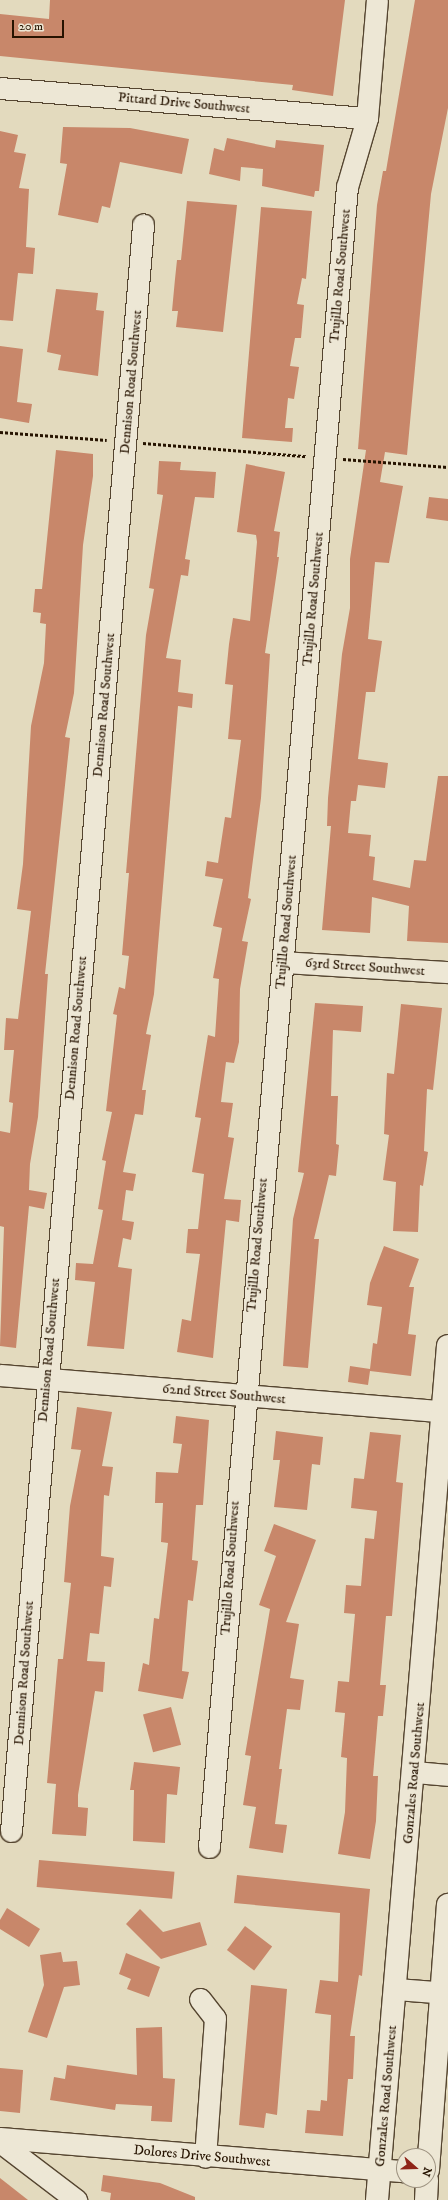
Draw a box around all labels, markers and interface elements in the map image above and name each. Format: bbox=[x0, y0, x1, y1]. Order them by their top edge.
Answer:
scale bar bbox=[14, 12, 66, 38]
text: 20 m bbox=[19, 19, 43, 34]
street label: Pittard Drive Southwest bbox=[117, 89, 251, 117]
street label: Trujillo Road Southwest bbox=[326, 208, 354, 344]
street label: Dennison Road Southwest bbox=[116, 309, 146, 455]
street label: Trujillo Road Southwest bbox=[299, 531, 327, 667]
street label: Dennison Road Southwest bbox=[89, 632, 119, 778]
street label: Trujillo Road Southwest bbox=[272, 854, 300, 990]
street label: 63rd Street Southwest bbox=[304, 954, 426, 980]
street label: Dennison Road Southwest bbox=[61, 955, 91, 1101]
street label: Trujillo Road Southwest bbox=[243, 1177, 271, 1313]
street label: Dennison Road Southwest bbox=[34, 1277, 64, 1423]
street label: 62nd Street Southwest bbox=[161, 1380, 287, 1408]
street label: Trujillo Road Southwest bbox=[217, 1500, 243, 1636]
street label: Dennison Road Southwest bbox=[11, 1600, 37, 1746]
street label: Gonzales Road Southwest bbox=[399, 1701, 429, 1845]
street label: Gonzales Road Southwest bbox=[371, 2024, 401, 2168]
street label: Dolores Drive Southwest bbox=[133, 2142, 271, 2170]
north arrow bbox=[396, 2148, 436, 2188]
text: N bbox=[418, 2165, 434, 2178]

